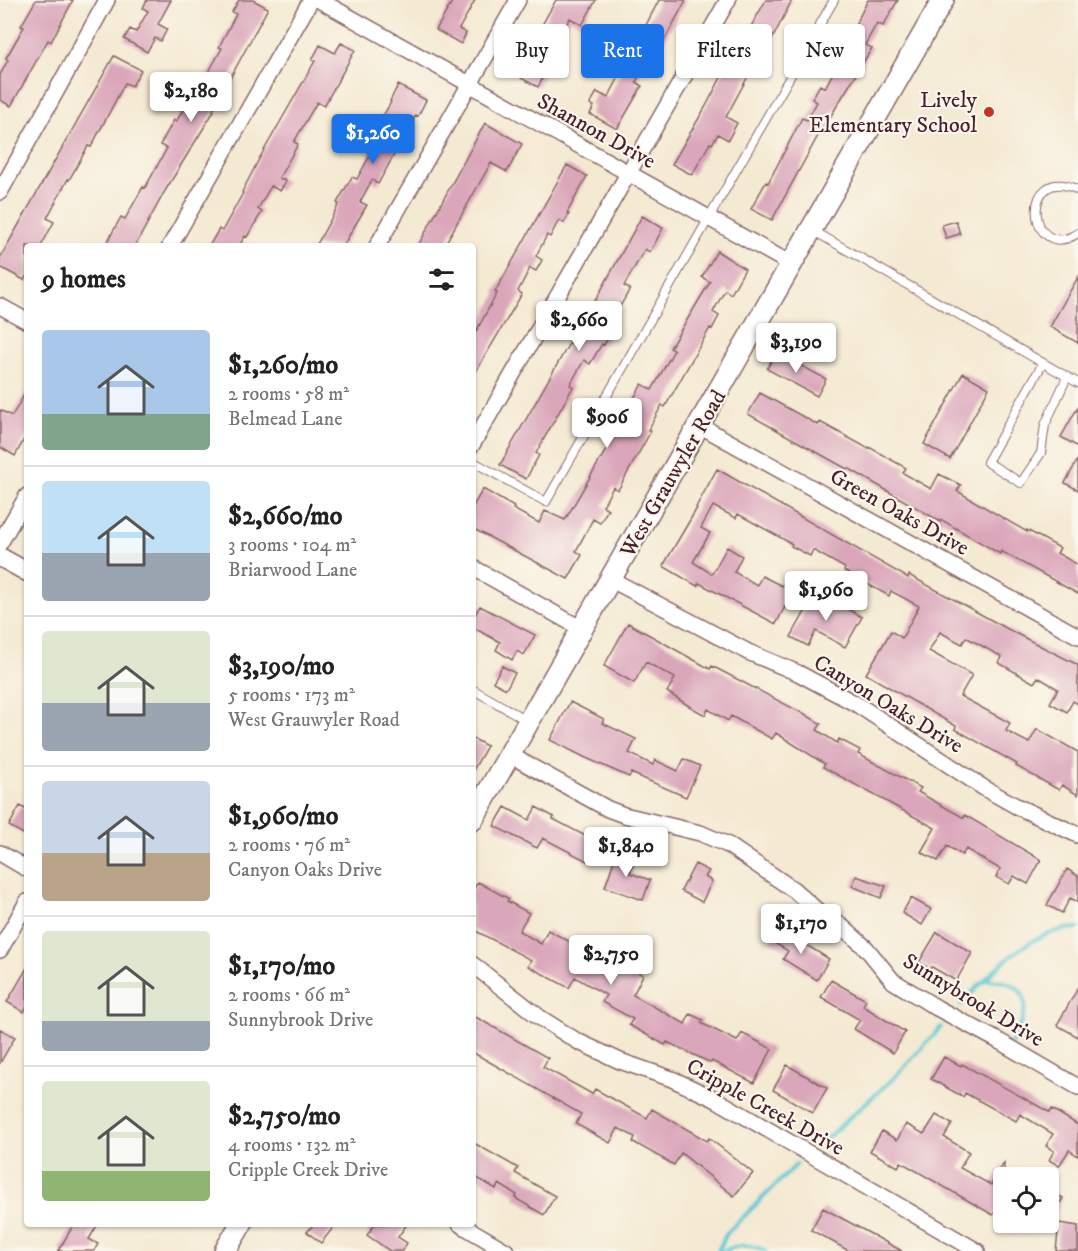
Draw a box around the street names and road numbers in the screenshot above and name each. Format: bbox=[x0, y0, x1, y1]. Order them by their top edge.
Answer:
street label: Shannon Drive bbox=[532, 88, 660, 175]
street label: West Grauwyler Road bbox=[614, 385, 732, 563]
street label: Green Oaks Drive bbox=[825, 463, 974, 562]
street label: Canyon Oaks Drive bbox=[809, 649, 968, 759]
street label: Sunnybrook Drive bbox=[898, 948, 1049, 1053]
street label: Cripple Creek Drive bbox=[682, 1053, 849, 1162]

